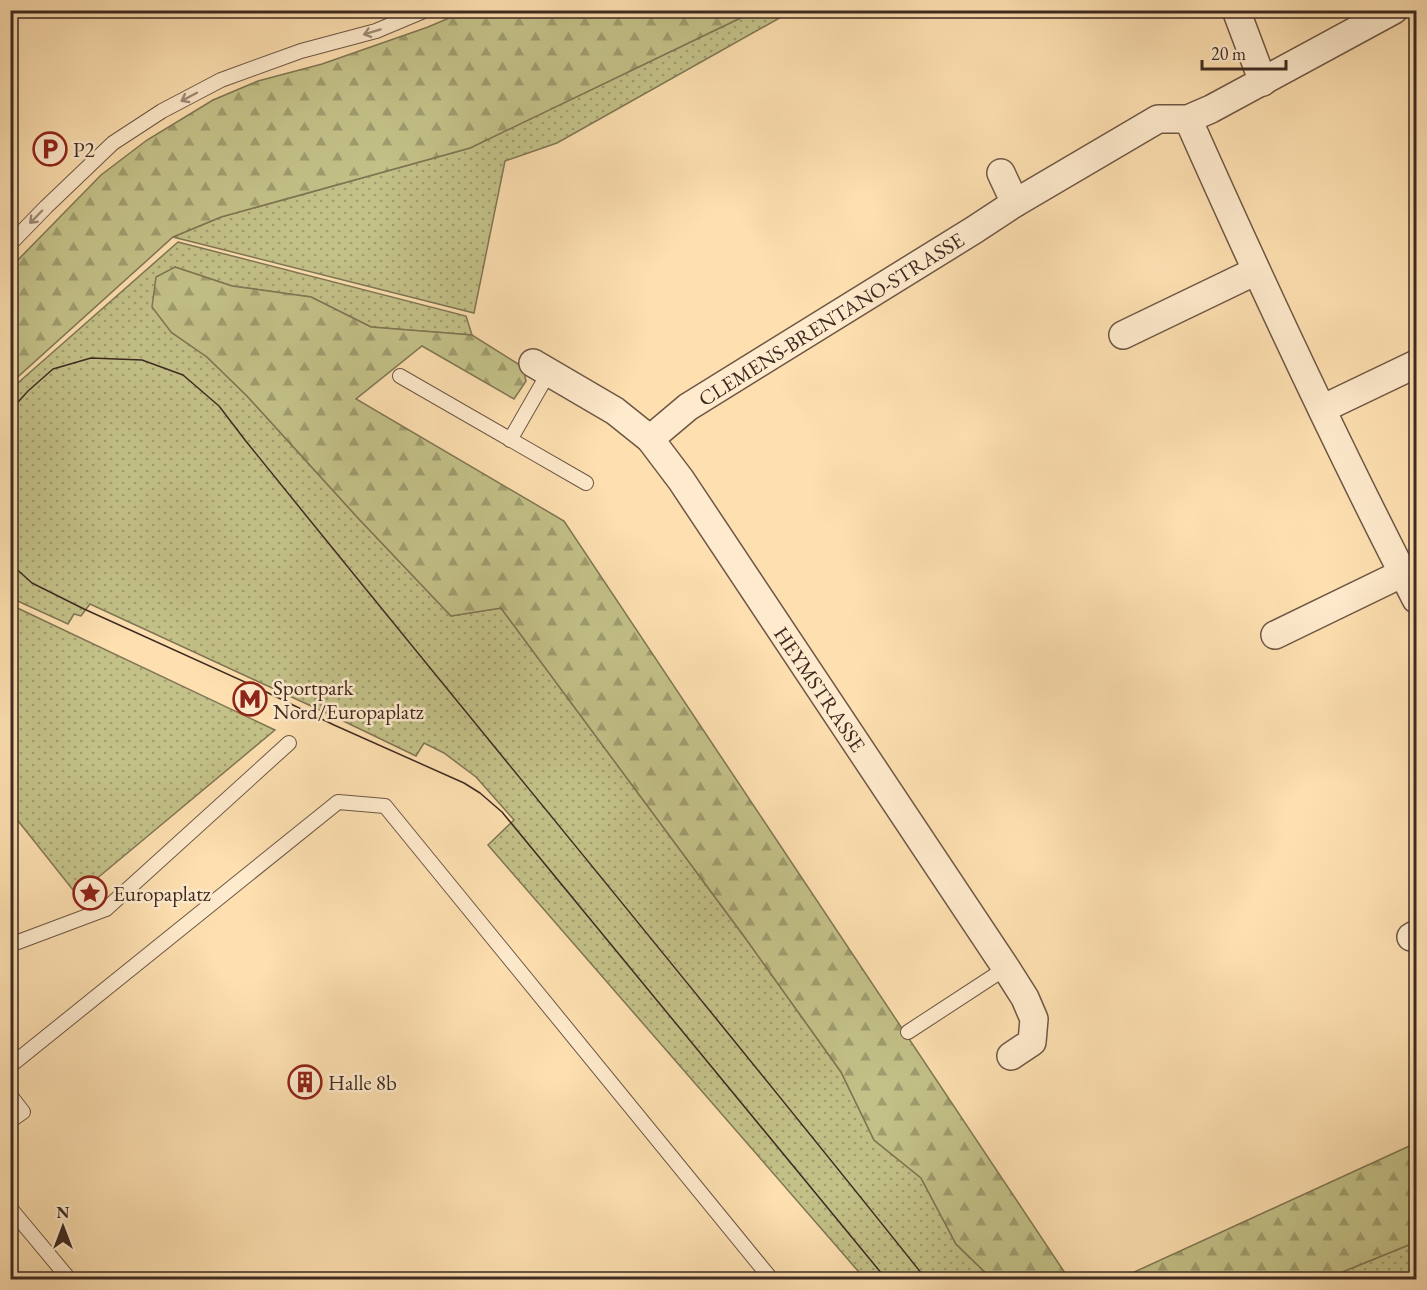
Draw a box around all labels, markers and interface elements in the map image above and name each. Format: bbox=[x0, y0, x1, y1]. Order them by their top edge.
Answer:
one-way arrow bbox=[363, 27, 382, 38]
scale bar bbox=[1202, 33, 1286, 71]
text: 20 m bbox=[1211, 42, 1246, 65]
one-way arrow bbox=[180, 92, 198, 103]
parking icon: P2 bbox=[32, 131, 68, 167]
place label: P2 bbox=[73, 136, 95, 163]
one-way arrow bbox=[29, 210, 44, 225]
street label: CLEMENS-BRENTANO-STRASSE bbox=[693, 226, 969, 412]
street label: HEYMSTRASSE bbox=[768, 621, 872, 757]
place label: Sportpark Nord/Europaplatz bbox=[273, 674, 424, 725]
metro station icon: Sportpark Nord/Europaplatz bbox=[232, 681, 268, 717]
place icon: Europaplatz bbox=[72, 875, 108, 911]
place label: Europaplatz bbox=[113, 880, 211, 907]
building icon: Halle 8b bbox=[287, 1064, 323, 1100]
place label: Halle 8b bbox=[328, 1069, 397, 1096]
north arrow bbox=[33, 1197, 93, 1257]
text: N bbox=[57, 1202, 70, 1223]

